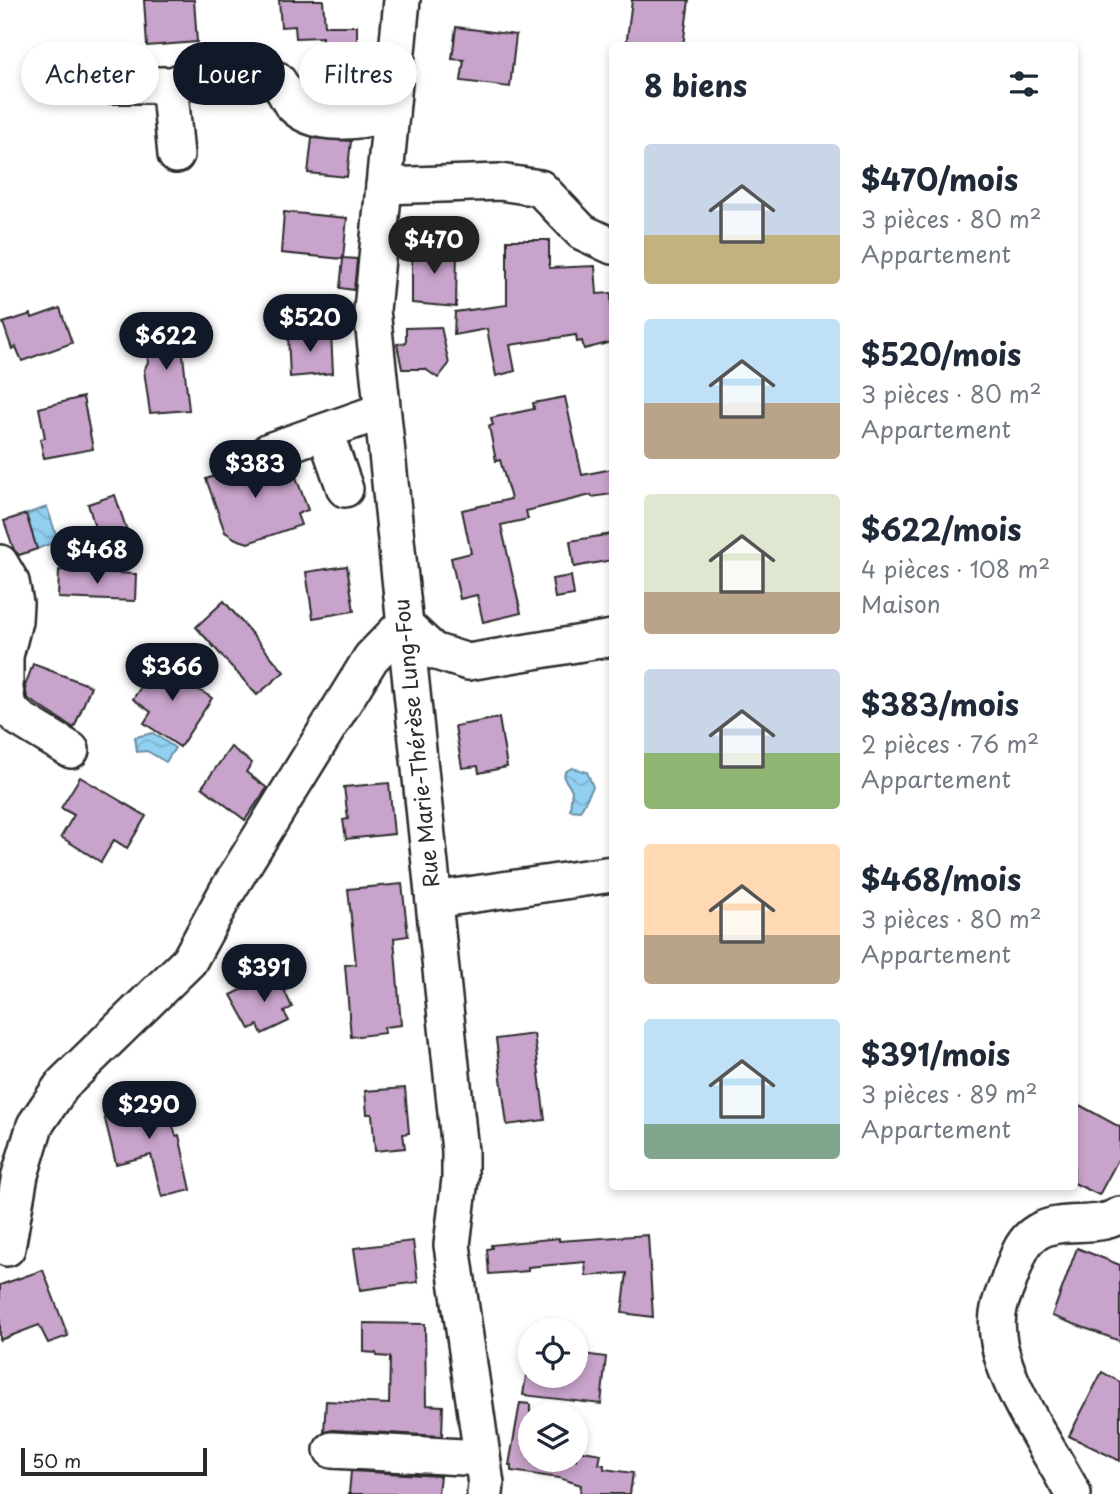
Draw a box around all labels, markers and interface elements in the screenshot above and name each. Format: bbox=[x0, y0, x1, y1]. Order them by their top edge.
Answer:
chip: Acheter bbox=[21, 42, 159, 105]
chip: Louer bbox=[173, 42, 285, 105]
chip: Filtres bbox=[299, 42, 417, 105]
text: 8 biens bbox=[644, 62, 747, 107]
icon: filters bbox=[1005, 65, 1043, 103]
text: $470/mois bbox=[861, 156, 1018, 201]
icon: home bbox=[700, 172, 784, 256]
text: 3 pièces · 80 m² bbox=[861, 201, 1042, 236]
pin: $470 bbox=[393, 216, 475, 276]
text: $470 bbox=[404, 221, 464, 256]
text: Appartement bbox=[861, 236, 1011, 271]
pin: $520 bbox=[269, 294, 351, 354]
text: $520 bbox=[279, 299, 341, 334]
pin: $622 bbox=[125, 312, 207, 372]
text: $622 bbox=[135, 317, 197, 352]
text: $520/mois bbox=[861, 331, 1021, 376]
icon: home bbox=[700, 347, 784, 431]
text: 3 pièces · 80 m² bbox=[861, 376, 1042, 411]
text: Appartement bbox=[861, 411, 1011, 446]
pin: $383 bbox=[214, 440, 296, 500]
text: $383 bbox=[225, 445, 285, 480]
text: $622/mois bbox=[861, 506, 1022, 551]
icon: home bbox=[700, 522, 784, 606]
pin: $468 bbox=[56, 526, 138, 586]
text: $468 bbox=[66, 531, 128, 566]
text: 4 pièces · 108 m² bbox=[861, 551, 1050, 586]
text: Maison bbox=[861, 586, 941, 621]
street label: Rue Marie-Thérèse Lung-Fou bbox=[384, 597, 446, 889]
pin: $366 bbox=[131, 644, 213, 703]
text: $366 bbox=[142, 648, 203, 683]
text: $383/mois bbox=[861, 681, 1019, 726]
icon: home bbox=[700, 697, 784, 781]
text: 2 pièces · 76 m² bbox=[861, 726, 1039, 761]
text: Appartement bbox=[861, 761, 1011, 796]
text: $468/mois bbox=[861, 856, 1021, 901]
icon: home bbox=[700, 872, 784, 956]
text: 3 pièces · 80 m² bbox=[861, 901, 1042, 936]
text: Appartement bbox=[861, 936, 1011, 971]
pin: $391 bbox=[223, 944, 305, 1004]
text: $391 bbox=[238, 949, 290, 984]
text: $391/mois bbox=[861, 1031, 1010, 1076]
icon: home bbox=[700, 1047, 784, 1131]
text: 3 pièces · 89 m² bbox=[861, 1076, 1038, 1111]
pin: $290 bbox=[108, 1082, 190, 1141]
text: $290 bbox=[118, 1086, 180, 1121]
text: Appartement bbox=[861, 1111, 1011, 1146]
map controls bbox=[518, 1318, 588, 1472]
button: locate bbox=[518, 1318, 588, 1388]
button: layers bbox=[518, 1402, 588, 1472]
scale bar bbox=[21, 1445, 206, 1477]
text: 50 m bbox=[32, 1446, 81, 1474]

